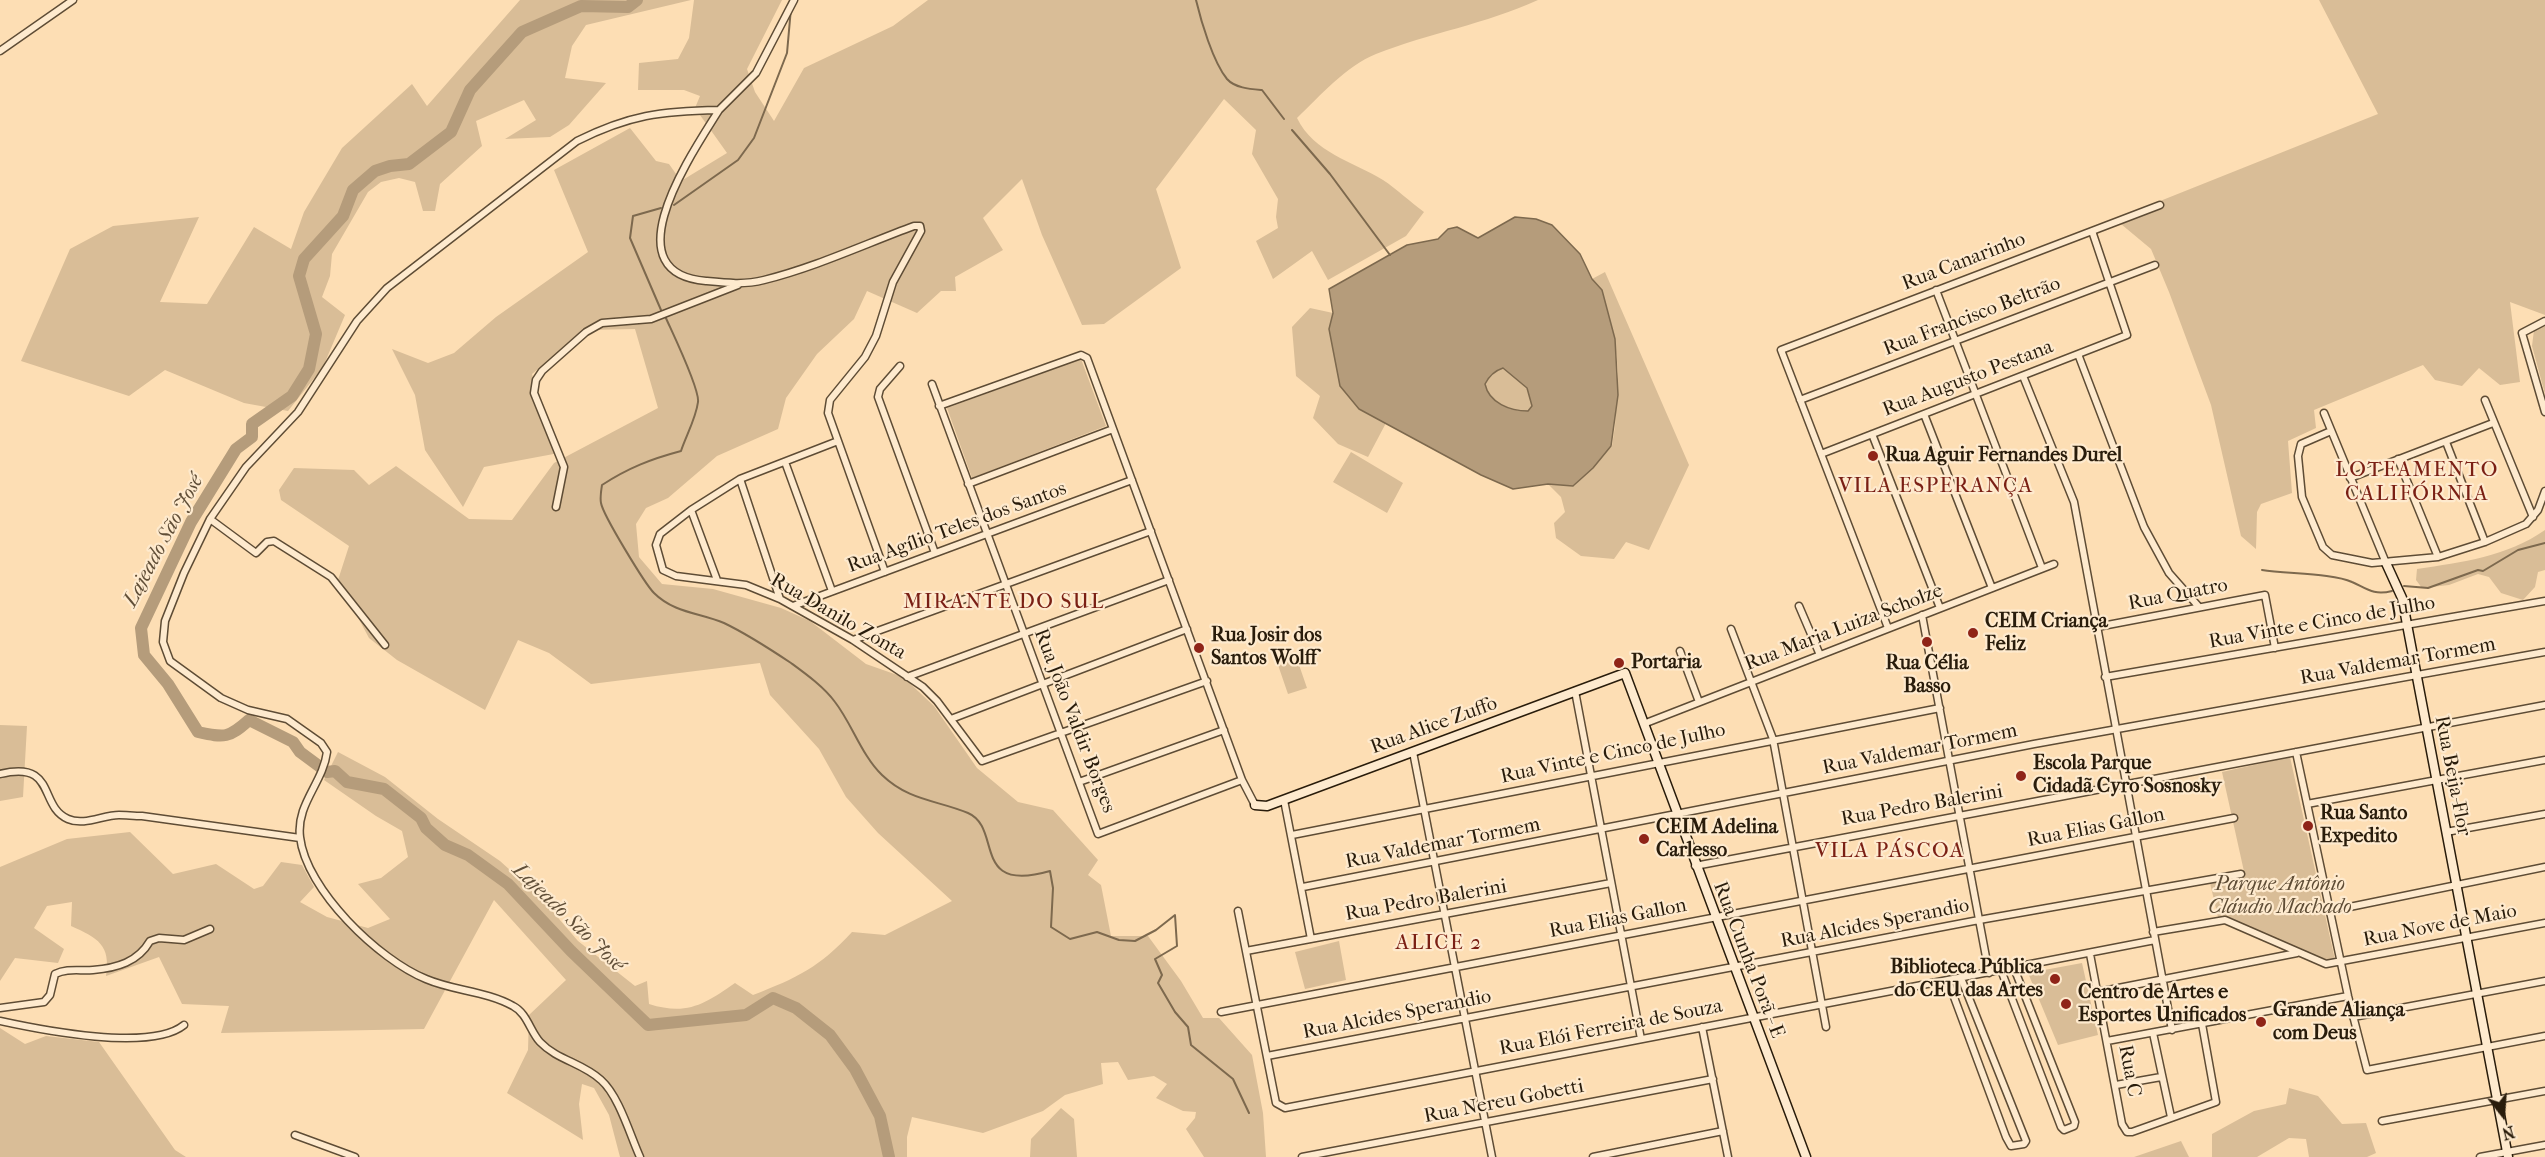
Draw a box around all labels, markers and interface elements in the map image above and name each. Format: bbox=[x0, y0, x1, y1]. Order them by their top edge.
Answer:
street label: Rua Canarinho bbox=[1899, 228, 2029, 296]
street label: Rua Francisco Beltrão bbox=[1880, 272, 2064, 362]
street label: Rua Augusto Pestana bbox=[1879, 335, 2057, 423]
place label: Rua Aguir Fernandes Durel bbox=[1885, 444, 2122, 468]
marker: Rua Aguir Fernandes Durel bbox=[1866, 449, 1880, 463]
district label: LOTEAMENTO CALIFÓRNIA bbox=[2335, 458, 2499, 508]
water label: Lajeado São José bbox=[119, 471, 209, 611]
district label: VILA ESPERANÇA bbox=[1838, 474, 2034, 500]
street label: Rua Agílio Teles dos Santos bbox=[844, 477, 1070, 579]
street label: Rua Danilo Zonta bbox=[766, 569, 910, 665]
street label: Rua Quatro bbox=[2126, 574, 2230, 616]
street label: Rua Maria Luiza Scholze bbox=[1741, 579, 1947, 677]
district label: MIRANTE DO SUL bbox=[903, 590, 1105, 616]
street label: Rua Vinte e Cinco de Julho bbox=[2207, 591, 2437, 655]
place label: CEIM Criança Feliz bbox=[1985, 610, 2108, 657]
place label: Rua Josir dos Santos Wolff bbox=[1211, 624, 1322, 671]
street label: Rua João Valdir Borges bbox=[1028, 625, 1120, 817]
marker: CEIM Criança Feliz bbox=[1966, 626, 1980, 640]
street label: Rua Valdemar Tormem bbox=[2298, 633, 2498, 691]
marker: Rua Célia Basso bbox=[1920, 635, 1934, 649]
marker: Rua Josir dos Santos Wolff bbox=[1192, 641, 1206, 655]
place label: Portaria bbox=[1631, 651, 1701, 675]
place label: Rua Célia Basso bbox=[1885, 652, 1969, 699]
marker: Portaria bbox=[1612, 656, 1626, 670]
street label: Rua Alice Zuffo bbox=[1367, 692, 1501, 760]
street label: Rua Beija-Flor bbox=[2429, 714, 2475, 838]
street label: Rua Vinte e Cinco de Julho bbox=[1498, 718, 1728, 790]
street label: Rua Valdemar Tormem bbox=[1820, 719, 2020, 781]
place label: Escola Parque Cidadã Cyro Sosnosky bbox=[2033, 752, 2221, 799]
marker: Escola Parque Cidadã Cyro Sosnosky bbox=[2014, 769, 2028, 783]
street label: Rua Pedro Balerini bbox=[1839, 780, 2005, 832]
place label: Rua Santo Expedito bbox=[2320, 802, 2407, 849]
street label: Rua Elias Gallon bbox=[2025, 803, 2167, 853]
street label: Rua Valdemar Tormem bbox=[1343, 813, 1543, 875]
place label: CEIM Adelina Carlesso bbox=[1656, 816, 1778, 863]
marker: Rua Santo Expedito bbox=[2301, 819, 2315, 833]
marker: CEIM Adelina Carlesso bbox=[1637, 832, 1651, 846]
district label: VILA PÁSCOA bbox=[1815, 839, 1965, 865]
water label: Lajeado São José bbox=[507, 858, 629, 978]
park label: Parque Antônio Cláudio Machado bbox=[2208, 873, 2352, 920]
street label: Rua Pedro Balerini bbox=[1343, 875, 1509, 927]
street label: Rua Cunha Porã - E bbox=[1707, 878, 1789, 1042]
street label: Rua Elias Gallon bbox=[1547, 894, 1689, 944]
street label: Rua Alcides Sperandio bbox=[1779, 894, 1971, 954]
street label: Rua Nove de Maio bbox=[2361, 899, 2519, 953]
district label: ALICE 2 bbox=[1396, 931, 1482, 957]
place label: Biblioteca Pública do CEU das Artes bbox=[1890, 956, 2043, 1003]
marker: Biblioteca Pública do CEU das Artes bbox=[2048, 972, 2062, 986]
place label: Centro de Artes e Esportes Unificados bbox=[2078, 981, 2246, 1028]
street label: Rua Alcides Sperandio bbox=[1301, 985, 1493, 1045]
street label: Rua Elói Ferreira de Souza bbox=[1497, 995, 1725, 1061]
marker: Centro de Artes e Esportes Unificados bbox=[2059, 997, 2073, 1011]
place label: Grande Aliança com Deus bbox=[2273, 999, 2405, 1046]
marker: Grande Aliança com Deus bbox=[2254, 1015, 2268, 1029]
street label: Rua C bbox=[2112, 1043, 2146, 1099]
street label: Rua Nereu Gobetti bbox=[1422, 1075, 1586, 1129]
north arrow bbox=[2473, 1085, 2533, 1145]
text: N bbox=[2500, 1122, 2517, 1144]

